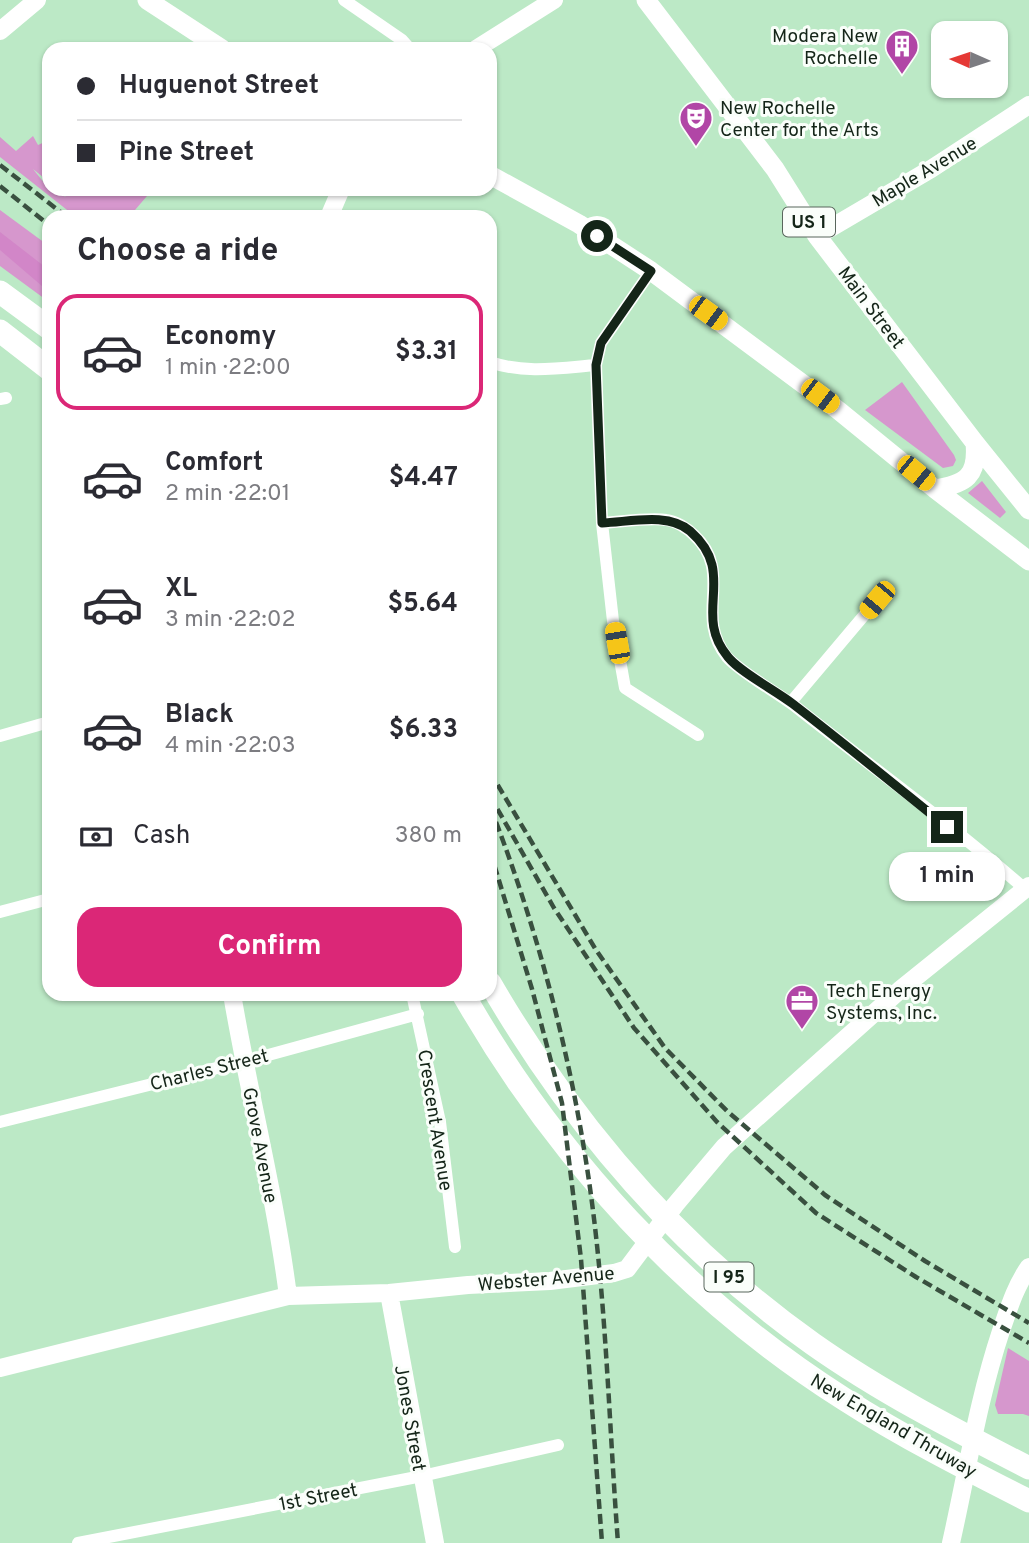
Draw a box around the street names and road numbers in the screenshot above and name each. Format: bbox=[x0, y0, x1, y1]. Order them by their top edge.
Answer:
street label: Maple Avenue bbox=[868, 132, 982, 213]
road number: US 1 bbox=[783, 208, 835, 236]
street label: Main Street bbox=[832, 262, 909, 354]
street label: Charles Street bbox=[148, 1045, 271, 1097]
street label: Crescent Avenue bbox=[411, 1048, 457, 1193]
street label: Grove Avenue bbox=[236, 1085, 282, 1205]
street label: Webster Avenue bbox=[477, 1262, 615, 1298]
road number: I 95 bbox=[704, 1262, 754, 1292]
street label: Jones Street bbox=[388, 1363, 430, 1473]
street label: New England Thruway bbox=[805, 1369, 981, 1484]
street label: 1st Street bbox=[277, 1479, 360, 1517]

